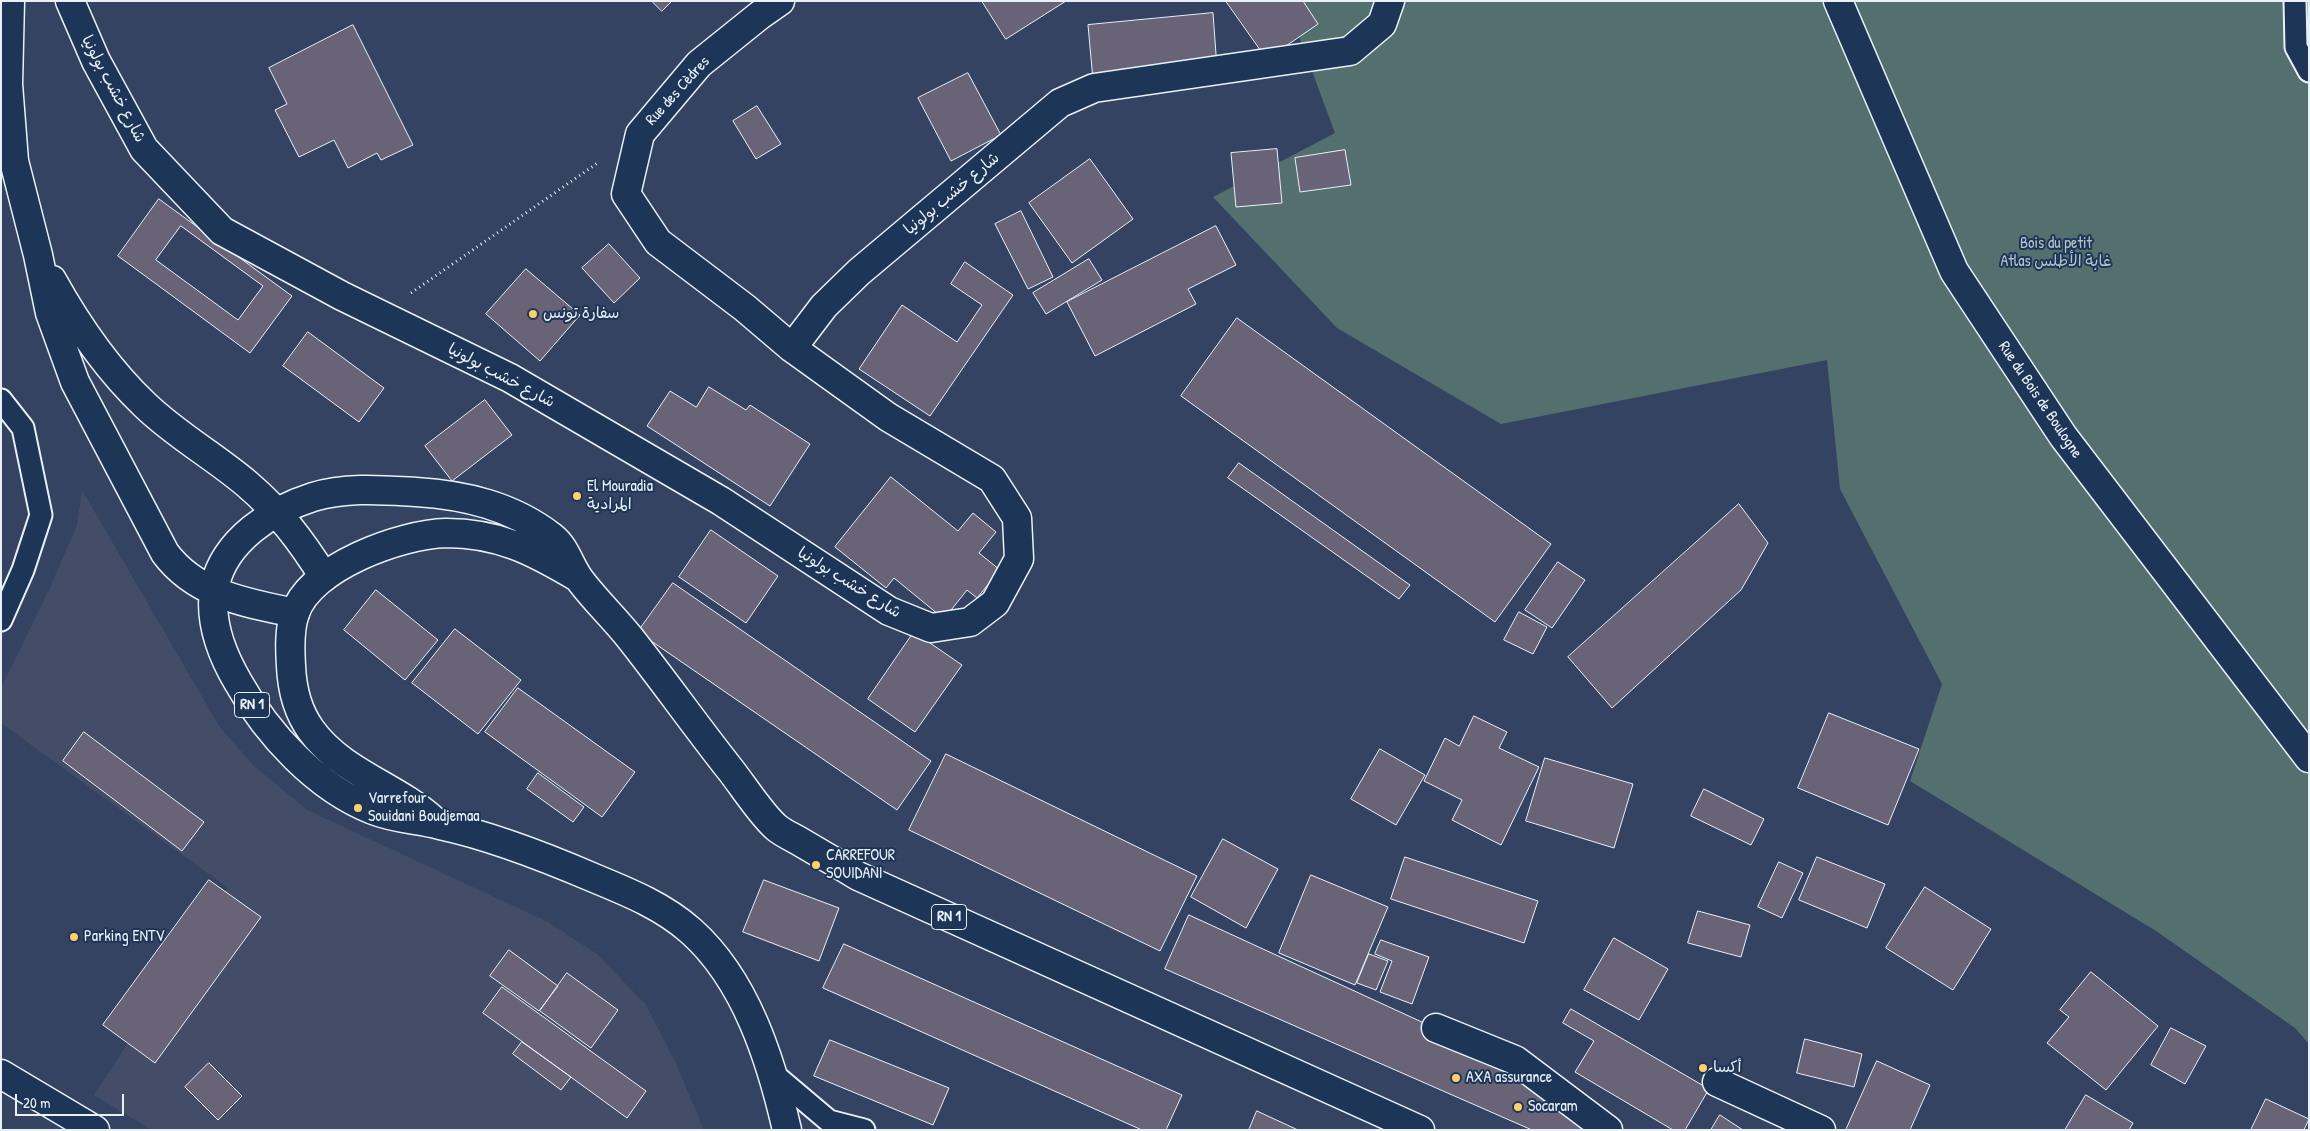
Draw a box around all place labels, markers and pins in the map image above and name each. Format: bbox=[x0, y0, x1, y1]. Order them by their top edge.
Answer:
place label: سفارة تونس bbox=[543, 304, 619, 324]
marker: سفارة تونس bbox=[527, 308, 539, 320]
place label: El Mouradia المرادية bbox=[587, 477, 653, 515]
marker: El Mouradia المرادية bbox=[571, 490, 583, 502]
place label: Varrefour Souidani Boudjemaa bbox=[368, 789, 480, 827]
marker: Varrefour Souidani Boudjemaa bbox=[352, 802, 364, 814]
place label: CARREFOUR SOUIDANI bbox=[826, 846, 895, 884]
marker: CARREFOUR SOUIDANI bbox=[810, 859, 822, 871]
place label: Parking ENTV bbox=[84, 927, 164, 947]
marker: Parking ENTV bbox=[68, 931, 80, 943]
place label: أكسا bbox=[1713, 1058, 1741, 1078]
marker: أكسا bbox=[1697, 1062, 1709, 1074]
place label: AXA assurance bbox=[1466, 1068, 1552, 1088]
marker: AXA assurance bbox=[1450, 1072, 1462, 1084]
place label: Socaram bbox=[1528, 1097, 1578, 1117]
marker: Socaram bbox=[1512, 1101, 1524, 1113]

